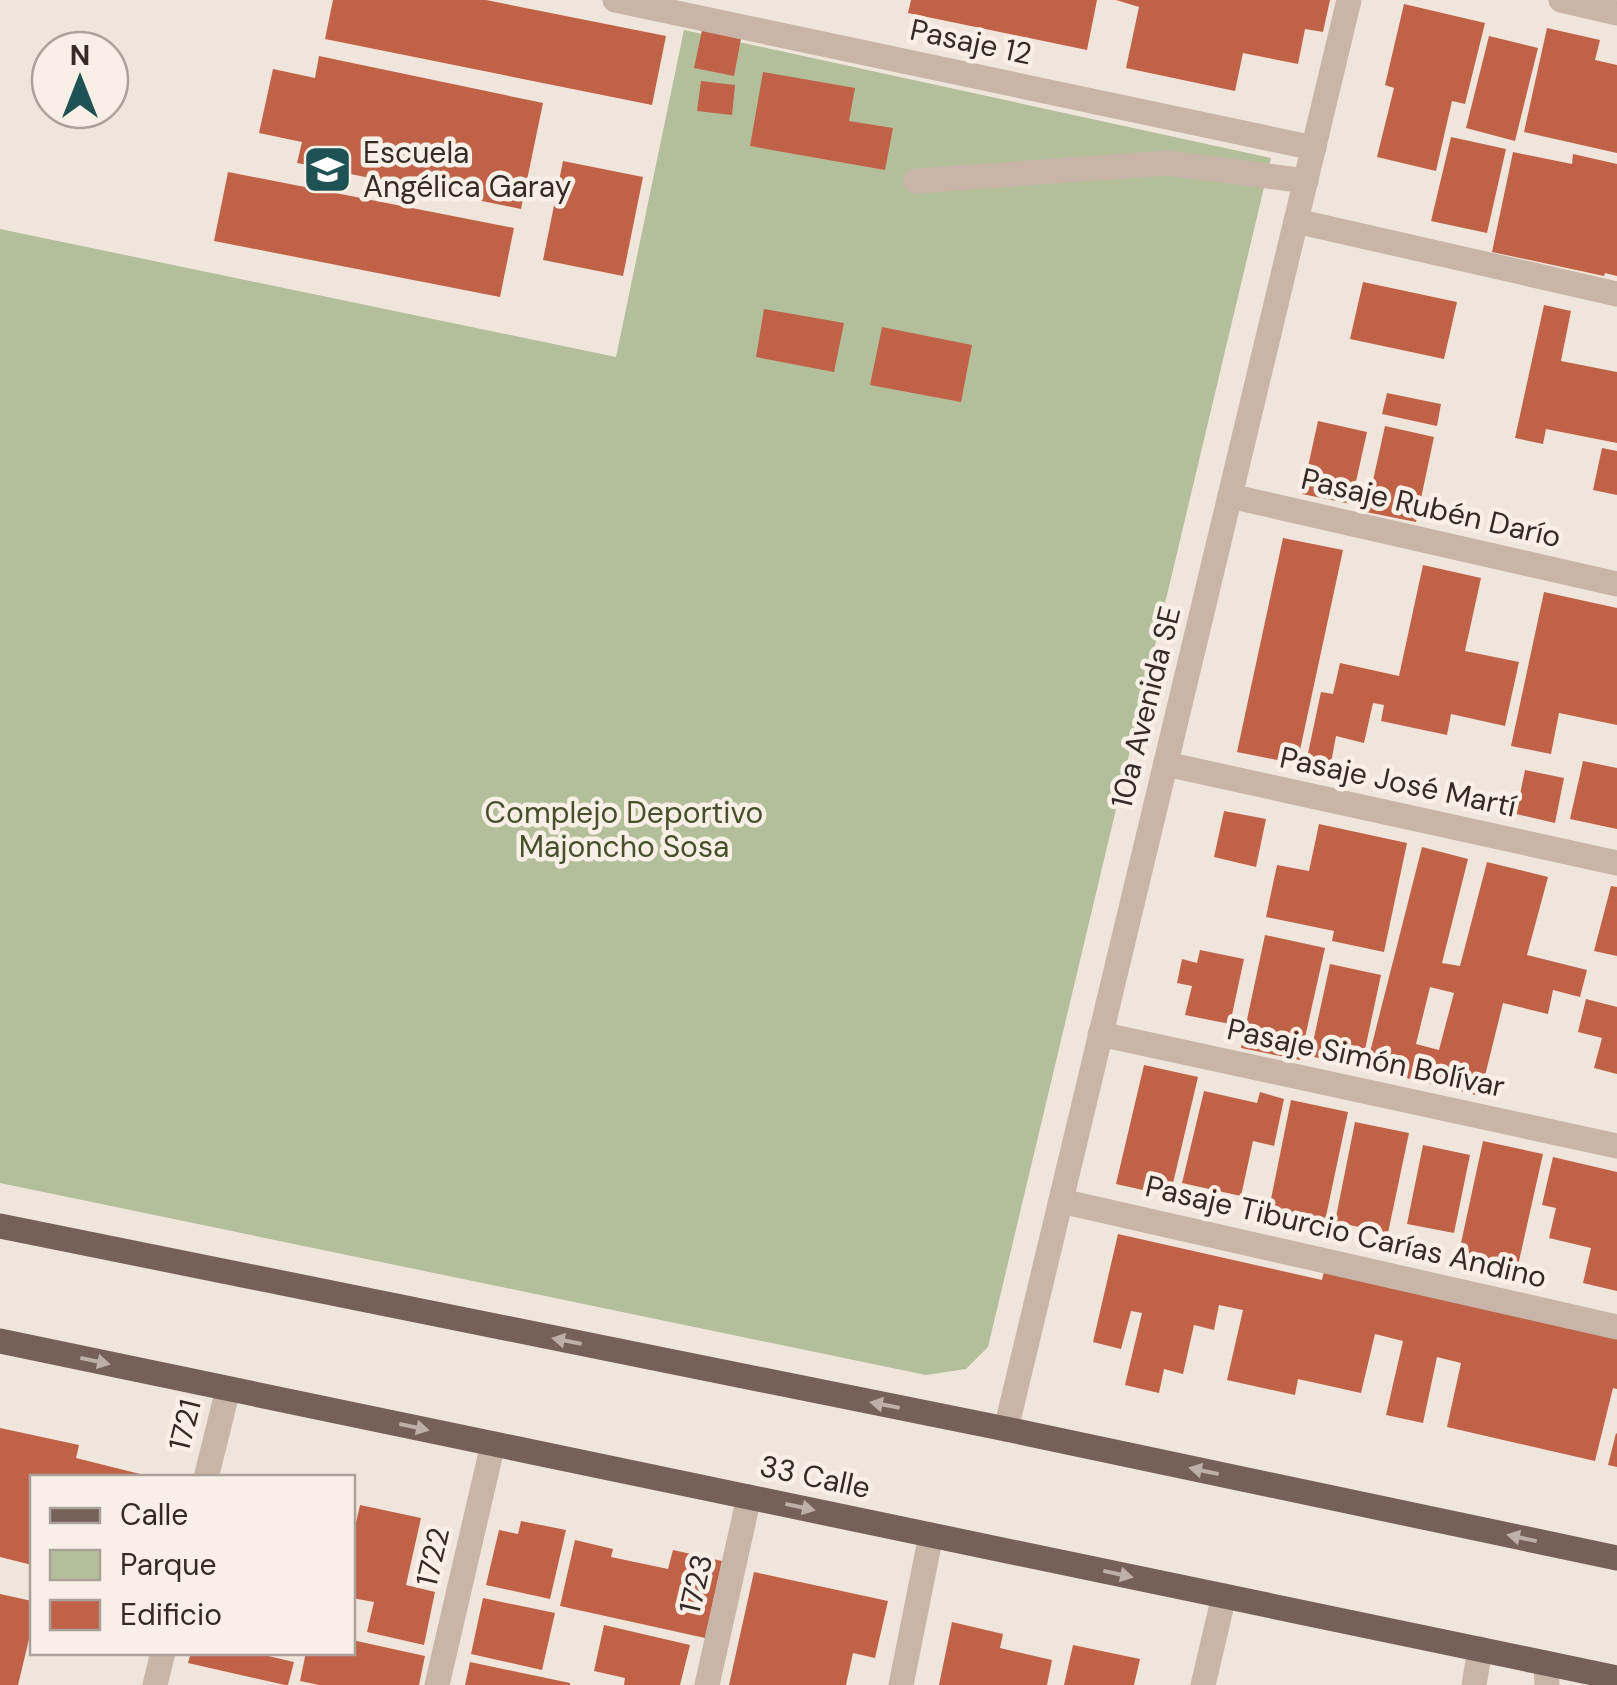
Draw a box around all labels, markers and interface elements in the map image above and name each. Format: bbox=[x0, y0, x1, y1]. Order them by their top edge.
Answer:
street label: Pasaje 12 bbox=[907, 10, 1035, 73]
north arrow bbox=[30, 30, 130, 130]
text: N bbox=[70, 37, 90, 74]
place label: Escuela Angélica Garay bbox=[363, 133, 572, 206]
school or university icon: Escuela Angélica Garay bbox=[302, 144, 354, 196]
street label: Pasaje Rubén Darío bbox=[1297, 459, 1565, 556]
street label: 10a Avenida SE bbox=[1102, 602, 1189, 812]
street label: Pasaje José Martí bbox=[1276, 737, 1520, 826]
park label: Complejo Deportivo Majoncho Sosa bbox=[485, 793, 763, 866]
street label: Pasaje Simón Bolívar bbox=[1224, 1009, 1508, 1106]
street label: Pasaje Tiburcio Carías Andino bbox=[1142, 1166, 1551, 1297]
one-way arrow bbox=[551, 1332, 582, 1348]
one-way arrow bbox=[80, 1353, 111, 1369]
street label: 1721 bbox=[159, 1395, 210, 1454]
one-way arrow bbox=[870, 1397, 901, 1413]
one-way arrow bbox=[398, 1420, 429, 1436]
street label: 33 Calle bbox=[756, 1446, 874, 1507]
one-way arrow bbox=[1188, 1463, 1219, 1478]
legend bbox=[30, 1475, 355, 1655]
text: Calle bbox=[120, 1495, 188, 1534]
one-way arrow bbox=[785, 1500, 816, 1516]
street label: 1722 bbox=[407, 1524, 458, 1590]
one-way arrow bbox=[1506, 1530, 1537, 1545]
text: Parque bbox=[120, 1545, 217, 1584]
street label: 1723 bbox=[670, 1550, 721, 1617]
one-way arrow bbox=[1103, 1567, 1134, 1582]
text: Edificio bbox=[120, 1595, 222, 1634]

